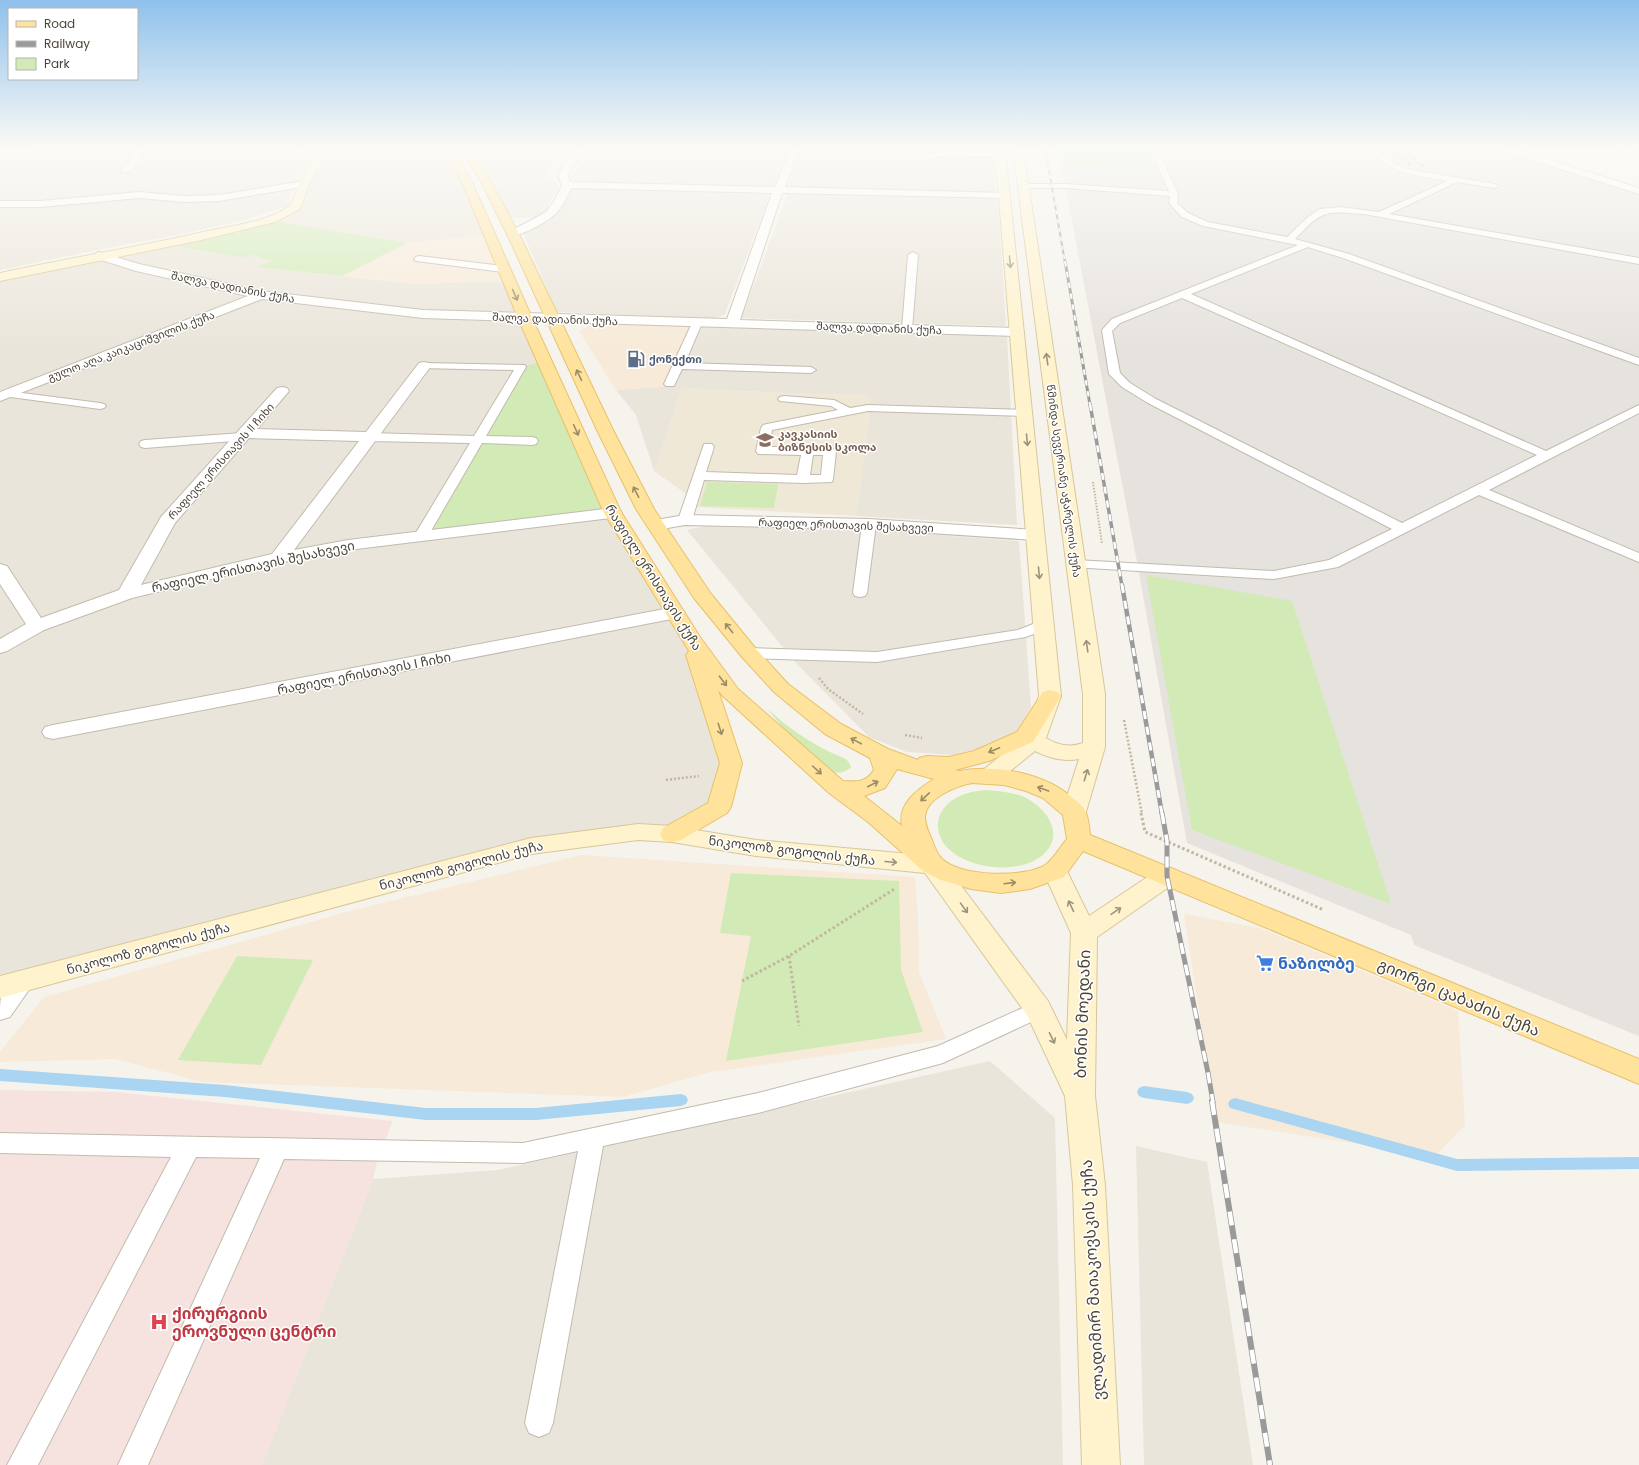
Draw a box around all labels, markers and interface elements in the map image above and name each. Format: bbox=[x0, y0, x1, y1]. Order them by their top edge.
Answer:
legend bbox=[8, 8, 138, 80]
text: Road bbox=[44, 15, 75, 32]
text: Railway bbox=[44, 35, 90, 52]
text: Park bbox=[44, 55, 71, 72]
one-way arrow bbox=[1007, 255, 1014, 268]
street label: შალვა დადიანის ქუჩა bbox=[170, 267, 296, 307]
one-way arrow bbox=[511, 289, 519, 301]
street label: გულო აღა კაიკაციშვილის ქუჩა bbox=[45, 307, 217, 385]
street label: შალვა დადიანის ქუჩა bbox=[492, 309, 618, 329]
street label: შალვა დადიანის ქუჩა bbox=[816, 318, 942, 338]
fuel station icon: ქონექთი bbox=[626, 349, 646, 369]
place label: ქონექთი bbox=[649, 351, 702, 367]
one-way arrow bbox=[1043, 353, 1051, 366]
one-way arrow bbox=[575, 369, 582, 381]
street label: წმინდა სევერიანე აჭარელის ქუჩა bbox=[1043, 383, 1085, 579]
street label: რაფიელ ერისთავის II ჩიხი bbox=[164, 399, 278, 523]
one-way arrow bbox=[572, 424, 580, 436]
place label: კავკასიის ბიზნესის სკოლა bbox=[778, 426, 877, 455]
school or university icon: კავკასიის ბიზნესის სკოლა bbox=[755, 430, 775, 450]
one-way arrow bbox=[1023, 433, 1030, 446]
one-way arrow bbox=[632, 486, 639, 498]
street label: რაფიელ ერისთავის ქუჩა bbox=[601, 500, 707, 654]
street label: რაფიელ ერისთავის შესახვევი bbox=[758, 514, 934, 536]
street label: რაფიელ ერისთავის შესახვევი bbox=[150, 536, 356, 597]
one-way arrow bbox=[1035, 567, 1042, 580]
one-way arrow bbox=[724, 623, 733, 634]
one-way arrow bbox=[1083, 640, 1091, 653]
street label: რაფიელ ერისთავის I ჩიხი bbox=[276, 647, 453, 700]
one-way arrow bbox=[718, 676, 727, 687]
one-way arrow bbox=[717, 723, 724, 736]
one-way arrow bbox=[850, 737, 862, 745]
one-way arrow bbox=[989, 747, 1001, 755]
one-way arrow bbox=[812, 765, 822, 774]
one-way arrow bbox=[1083, 768, 1090, 781]
one-way arrow bbox=[867, 780, 879, 787]
one-way arrow bbox=[1037, 785, 1050, 792]
one-way arrow bbox=[920, 792, 930, 802]
street label: ნიკოლოზ გოგოლის ქუჩა bbox=[707, 831, 877, 870]
street label: ნიკოლოზ გოგოლის ქუჩა bbox=[377, 836, 545, 895]
one-way arrow bbox=[884, 858, 897, 865]
one-way arrow bbox=[1003, 879, 1016, 886]
one-way arrow bbox=[1067, 900, 1074, 912]
one-way arrow bbox=[959, 902, 968, 913]
one-way arrow bbox=[1111, 907, 1122, 915]
street label: ნიკოლოზ გოგოლის ქუჩა bbox=[64, 918, 232, 979]
street label: ბონის მოედანი bbox=[1069, 949, 1096, 1079]
place label: ნაზილბე bbox=[1278, 952, 1355, 975]
supermarket icon: ნაზილბე bbox=[1255, 953, 1275, 973]
street label: გიორგი ცაბაძის ქუჩა bbox=[1374, 953, 1544, 1042]
one-way arrow bbox=[1049, 1032, 1056, 1044]
street label: ვლადიმირ მაიაკოვსკის ქუჩა bbox=[1075, 1159, 1110, 1401]
place label: ქირურგიის ეროვნული ცენტრი bbox=[172, 1302, 336, 1343]
hospital icon: ქირურგიის ეროვნული ცენტრი bbox=[149, 1312, 169, 1332]

